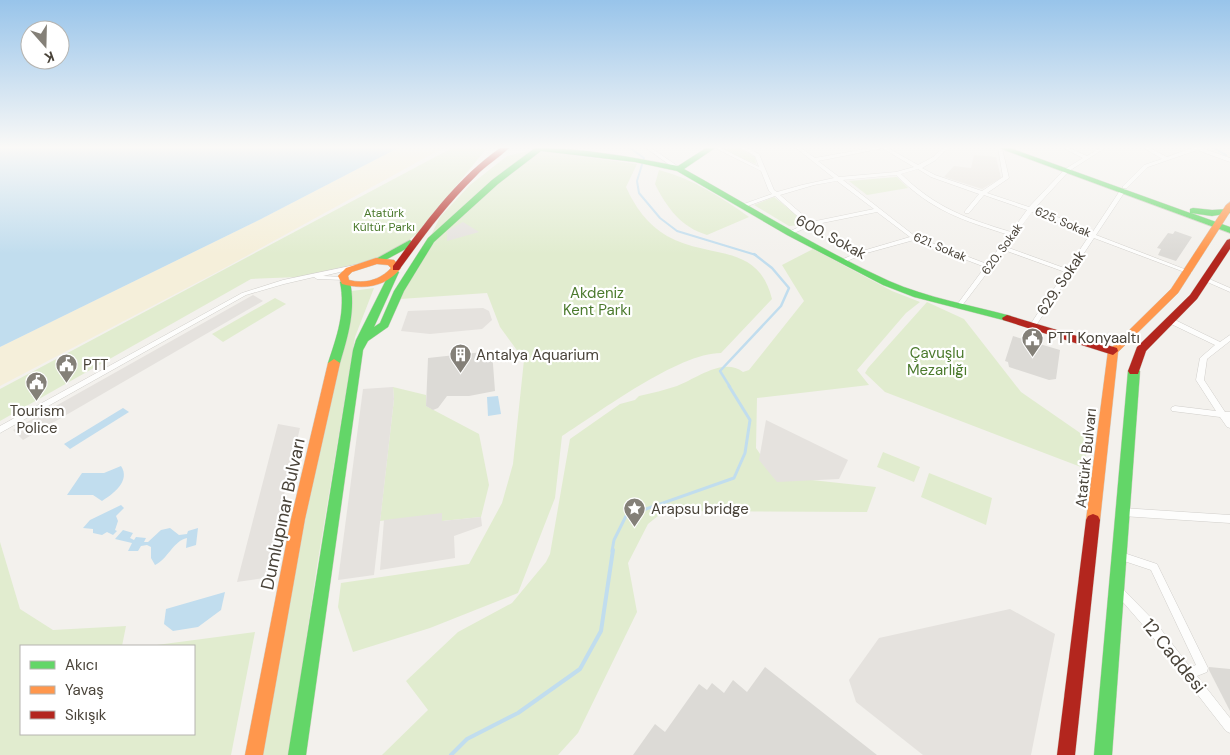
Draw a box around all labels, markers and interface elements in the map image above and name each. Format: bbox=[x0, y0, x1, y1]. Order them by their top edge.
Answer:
north arrow bbox=[20, 20, 70, 70]
text: K bbox=[42, 47, 57, 67]
street label: 625. Sokak bbox=[1032, 203, 1094, 241]
park label: Atatürk Kültür Parkı bbox=[353, 205, 415, 235]
street label: 600. Sokak bbox=[792, 210, 870, 264]
street label: 620. Sokak bbox=[978, 220, 1026, 278]
street label: 621. Sokak bbox=[911, 229, 969, 265]
street label: 629. Sokak bbox=[1032, 246, 1090, 319]
park label: Akdeniz Kent Parkı bbox=[563, 283, 631, 320]
public building icon: PTT Konyaaltı bbox=[1020, 326, 1044, 357]
place label: PTT Konyaaltı bbox=[1048, 328, 1140, 348]
building icon: Antalya Aquarium bbox=[448, 343, 472, 374]
park label: Çavuşlu Mezarlığı bbox=[907, 343, 967, 380]
place label: Antalya Aquarium bbox=[476, 345, 599, 365]
public building icon: PTT bbox=[55, 353, 79, 384]
place label: PTT bbox=[83, 355, 109, 375]
public building icon: Tourism Police bbox=[25, 370, 49, 401]
place label: Tourism Police bbox=[10, 401, 64, 438]
street label: Atatürk Bulvarı bbox=[1071, 407, 1101, 509]
street label: Dumlupınar Bulvarı bbox=[255, 436, 311, 592]
place icon: Arapsu bridge bbox=[623, 497, 647, 528]
place label: Arapsu bridge bbox=[651, 499, 749, 519]
street label: 12 Caddesi bbox=[1136, 614, 1212, 698]
legend bbox=[20, 645, 195, 735]
text: Akıcı bbox=[65, 655, 98, 675]
text: Yavaş bbox=[65, 680, 104, 700]
text: Sıkışık bbox=[65, 705, 107, 725]

